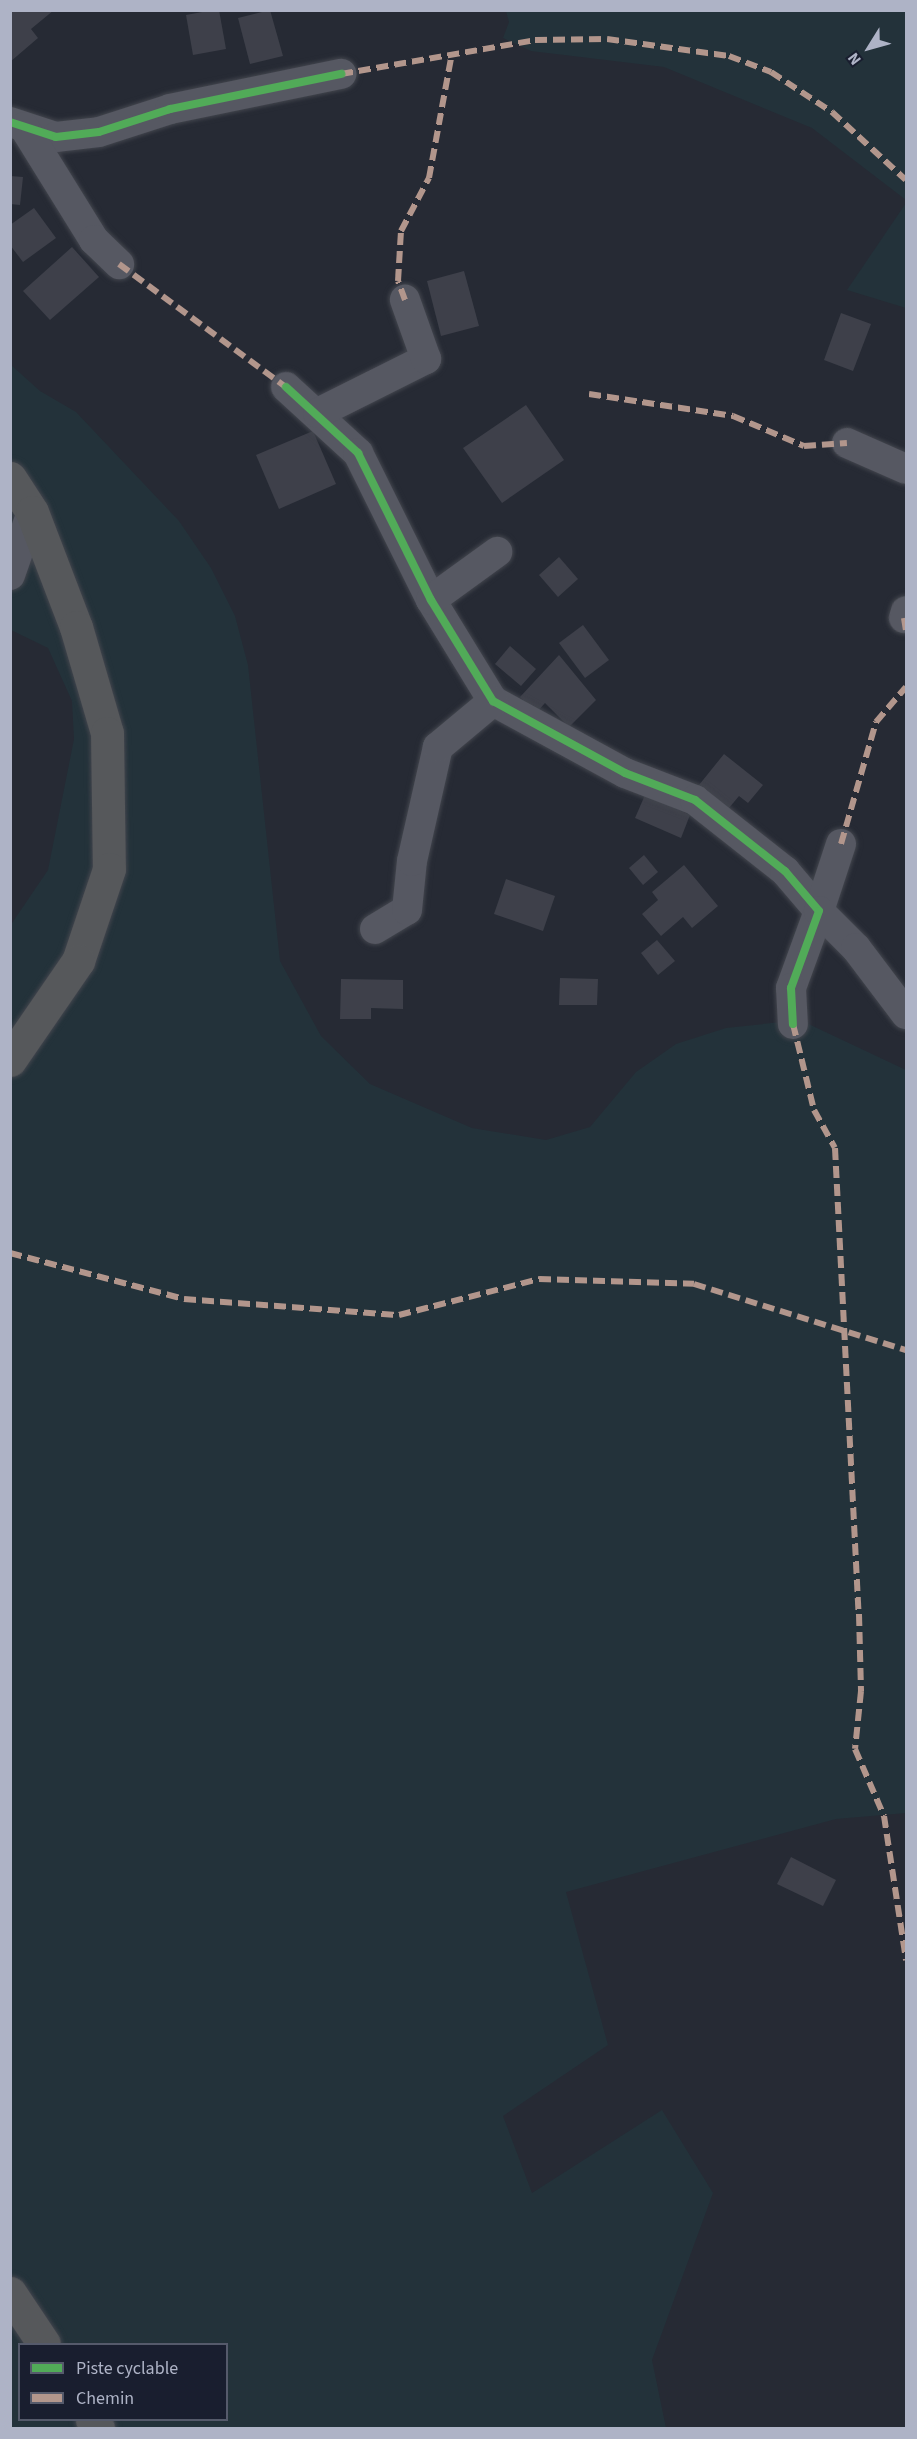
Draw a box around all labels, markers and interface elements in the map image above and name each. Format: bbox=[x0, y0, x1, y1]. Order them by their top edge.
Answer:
north arrow bbox=[839, 18, 899, 78]
text: N bbox=[843, 48, 867, 70]
legend bbox=[18, 2343, 228, 2421]
text: Piste cyclable bbox=[76, 2356, 178, 2381]
text: Chemin bbox=[76, 2386, 134, 2411]

